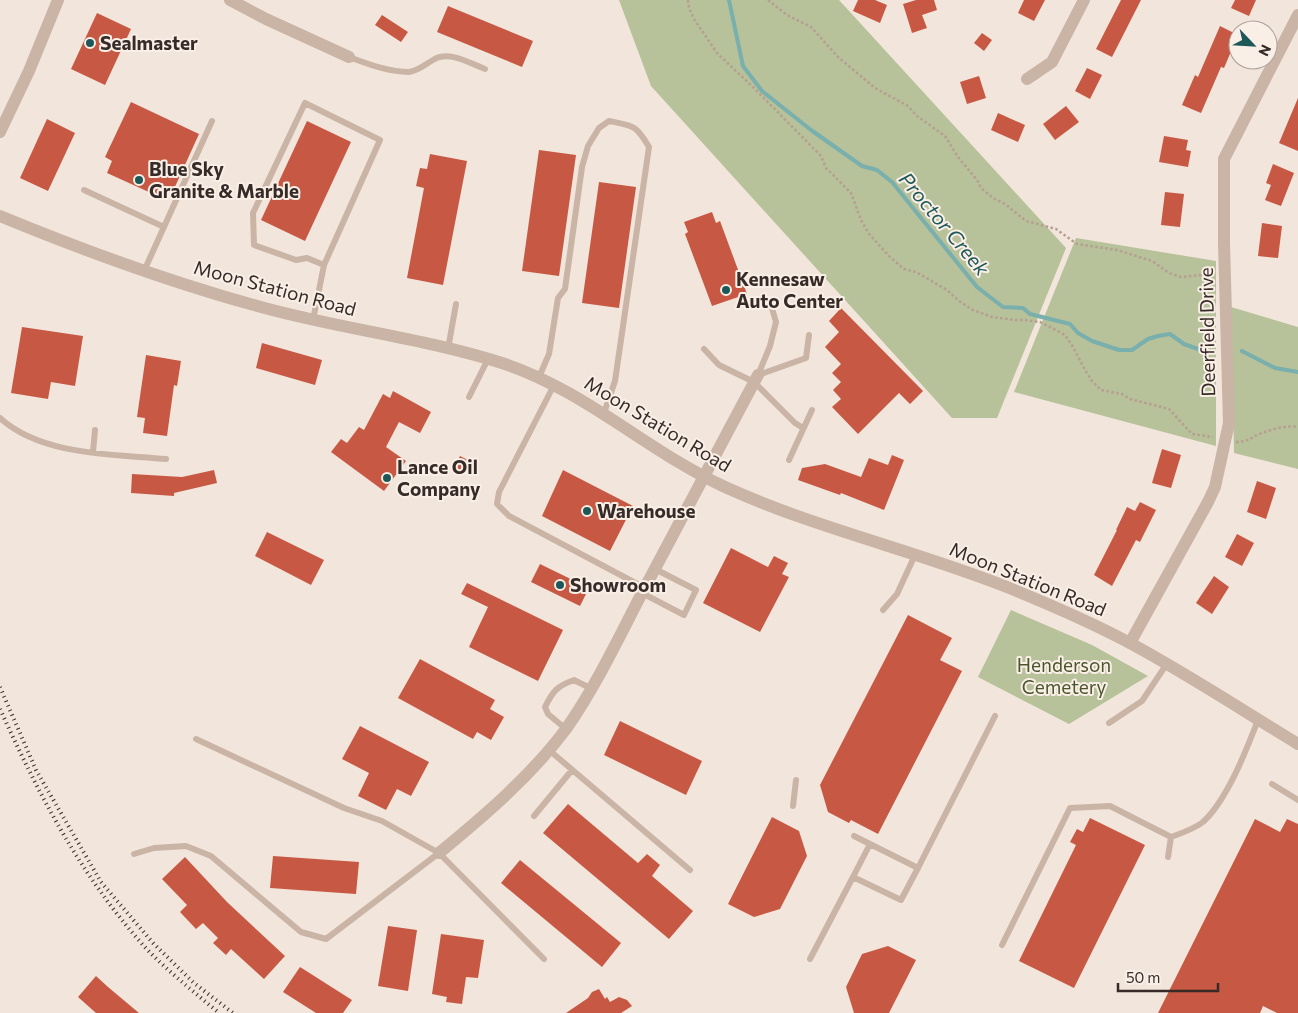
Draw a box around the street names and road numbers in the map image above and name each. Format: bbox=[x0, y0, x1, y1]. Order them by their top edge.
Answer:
street label: Moon Station Road bbox=[192, 255, 359, 320]
street label: Deerfield Drive bbox=[1194, 267, 1219, 397]
street label: Moon Station Road bbox=[581, 371, 736, 476]
street label: Moon Station Road bbox=[946, 537, 1110, 620]

